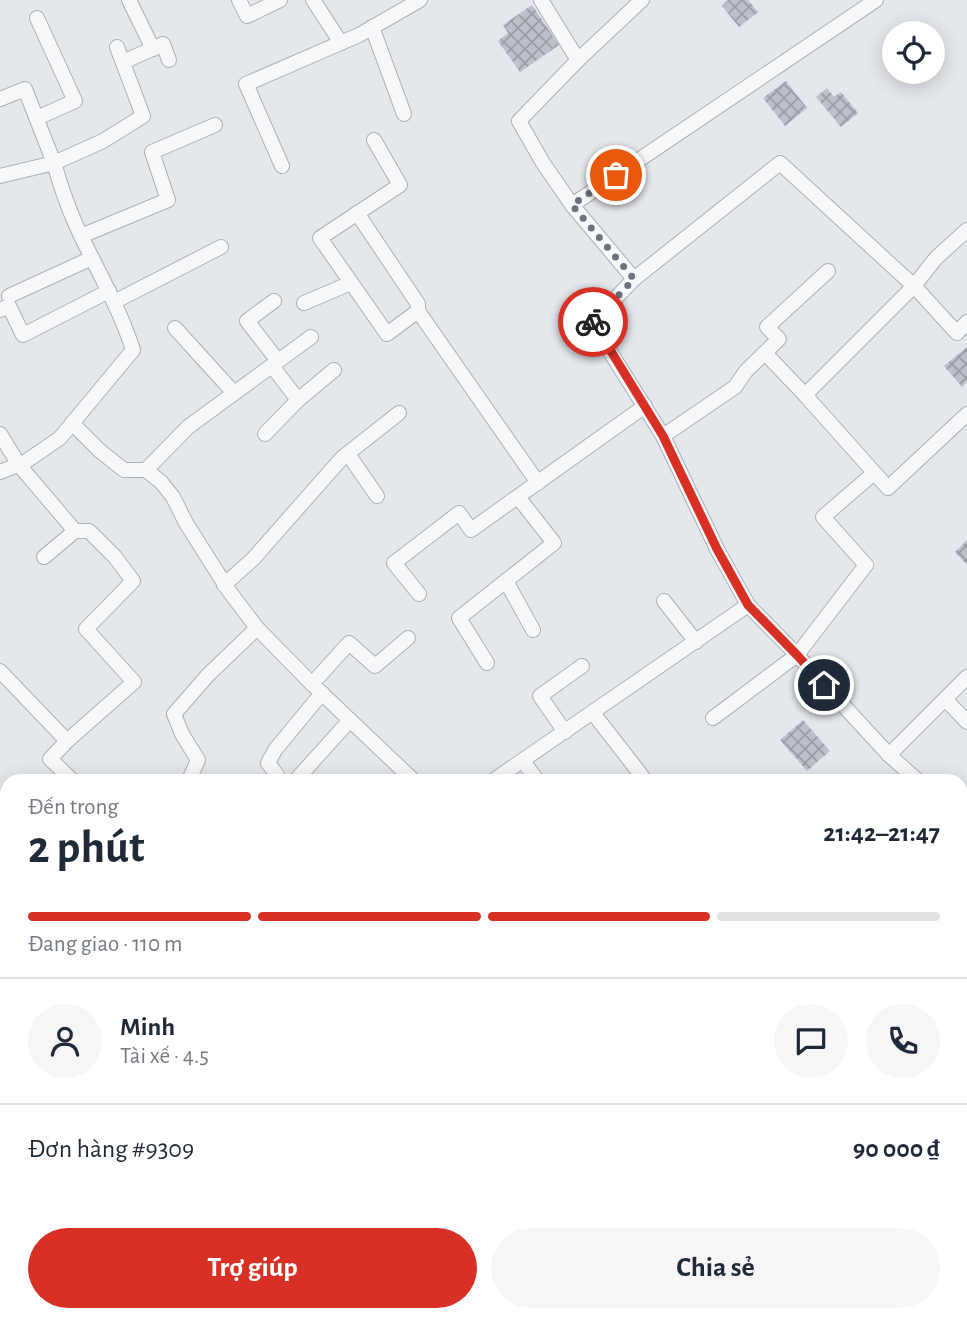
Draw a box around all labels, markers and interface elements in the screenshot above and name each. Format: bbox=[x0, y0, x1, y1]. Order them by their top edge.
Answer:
map controls bbox=[882, 21, 945, 84]
button: locate bbox=[882, 21, 945, 84]
pin bbox=[586, 145, 646, 205]
icon: bag bbox=[597, 156, 635, 194]
courier bbox=[558, 287, 628, 357]
icon: bike bbox=[574, 303, 612, 341]
pin bbox=[794, 655, 854, 715]
icon: home bbox=[805, 666, 843, 704]
text: Đến trong bbox=[28, 796, 119, 819]
text: 21:42–21:47 bbox=[823, 820, 940, 846]
text: 2 phút bbox=[28, 825, 145, 871]
text: Đang giao · 110 m bbox=[28, 933, 182, 956]
button: person bbox=[28, 1004, 102, 1078]
button: chat bbox=[774, 1004, 848, 1078]
button: phone bbox=[866, 1004, 940, 1078]
text: Minh bbox=[120, 1014, 175, 1040]
text: Tài xế · 4.5 bbox=[120, 1045, 209, 1068]
text: Đơn hàng #9309 bbox=[28, 1136, 194, 1162]
text: 90 000 ₫ bbox=[853, 1136, 940, 1162]
button: Trợ giúp bbox=[28, 1228, 477, 1308]
button: Chia sẻ bbox=[491, 1228, 940, 1308]

